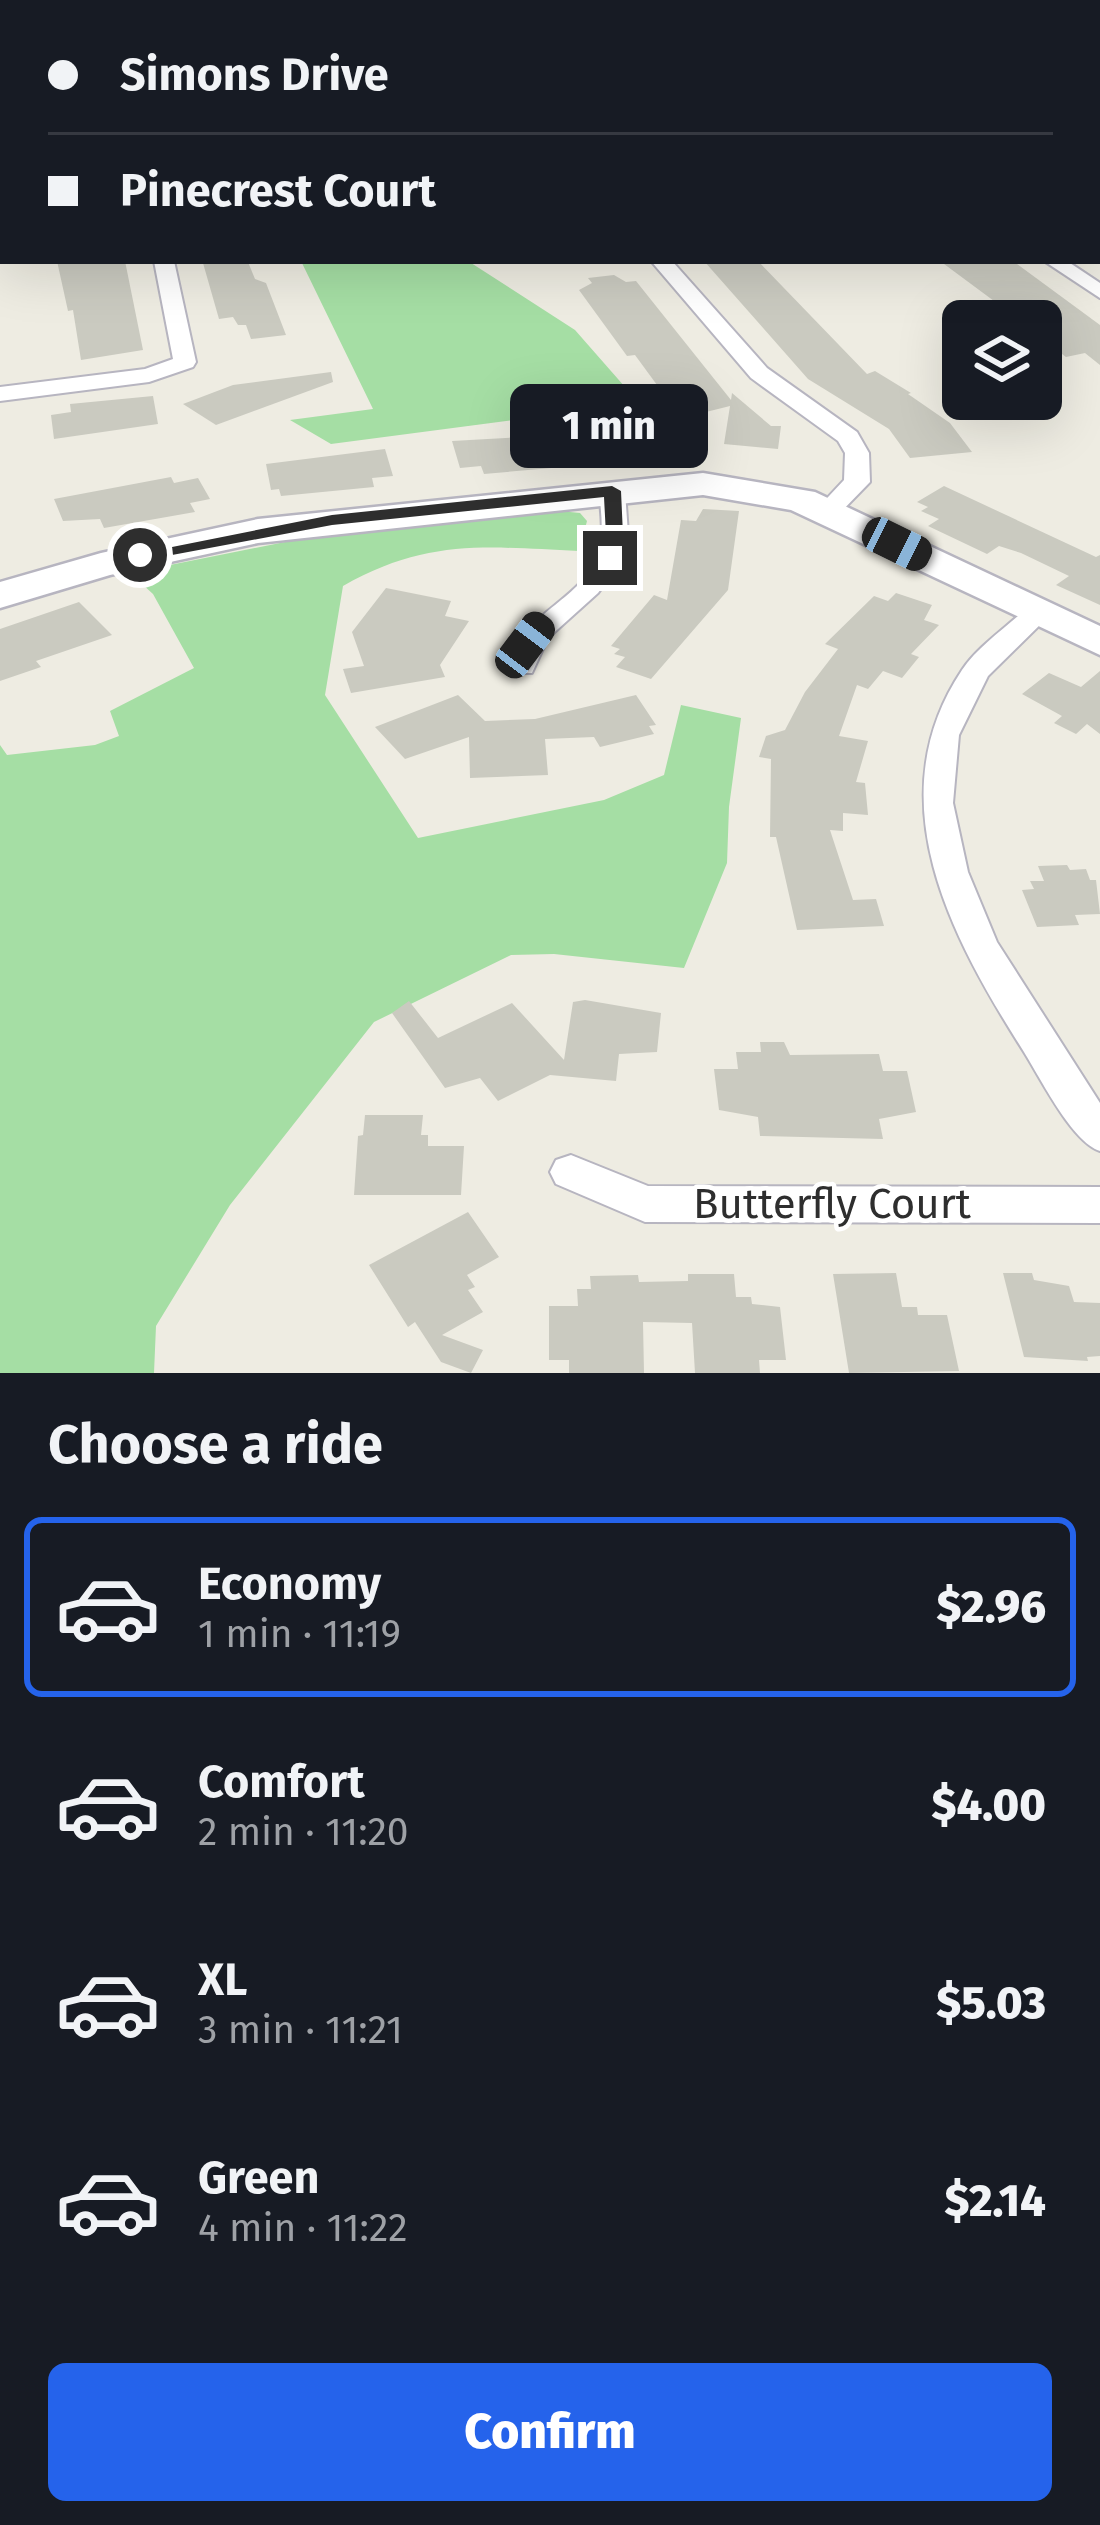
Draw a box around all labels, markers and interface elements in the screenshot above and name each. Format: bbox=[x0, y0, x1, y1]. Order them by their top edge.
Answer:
text: Simons Drive bbox=[120, 48, 389, 102]
text: Pinecrest Court bbox=[120, 164, 436, 218]
map controls bbox=[942, 300, 1062, 420]
button: layers bbox=[942, 300, 1062, 420]
callout: 1 min bbox=[511, 384, 709, 468]
text: 1 min bbox=[562, 403, 656, 449]
car bbox=[857, 512, 937, 576]
route start bbox=[113, 528, 167, 582]
route end bbox=[583, 531, 637, 585]
car bbox=[489, 605, 561, 685]
street label: Butterfly Court bbox=[693, 1179, 972, 1229]
text: Choose a ride bbox=[48, 1413, 383, 1477]
icon: car bbox=[54, 1553, 162, 1661]
text: Economy bbox=[198, 1557, 381, 1611]
text: $2.96 bbox=[937, 1580, 1046, 1634]
text: 1 min · 11:19 bbox=[198, 1611, 401, 1657]
icon: car bbox=[54, 1751, 162, 1859]
text: Comfort bbox=[198, 1755, 365, 1809]
text: $4.00 bbox=[932, 1778, 1046, 1832]
text: 2 min · 11:20 bbox=[198, 1809, 409, 1855]
icon: car bbox=[54, 1949, 162, 2057]
text: XL bbox=[198, 1953, 247, 2007]
text: $5.03 bbox=[936, 1976, 1046, 2030]
text: 3 min · 11:21 bbox=[198, 2007, 403, 2053]
icon: car bbox=[54, 2147, 162, 2255]
text: Green bbox=[198, 2151, 319, 2205]
text: $2.14 bbox=[944, 2174, 1046, 2228]
text: 4 min · 11:22 bbox=[198, 2205, 408, 2251]
button: Confirm bbox=[48, 2363, 1052, 2501]

